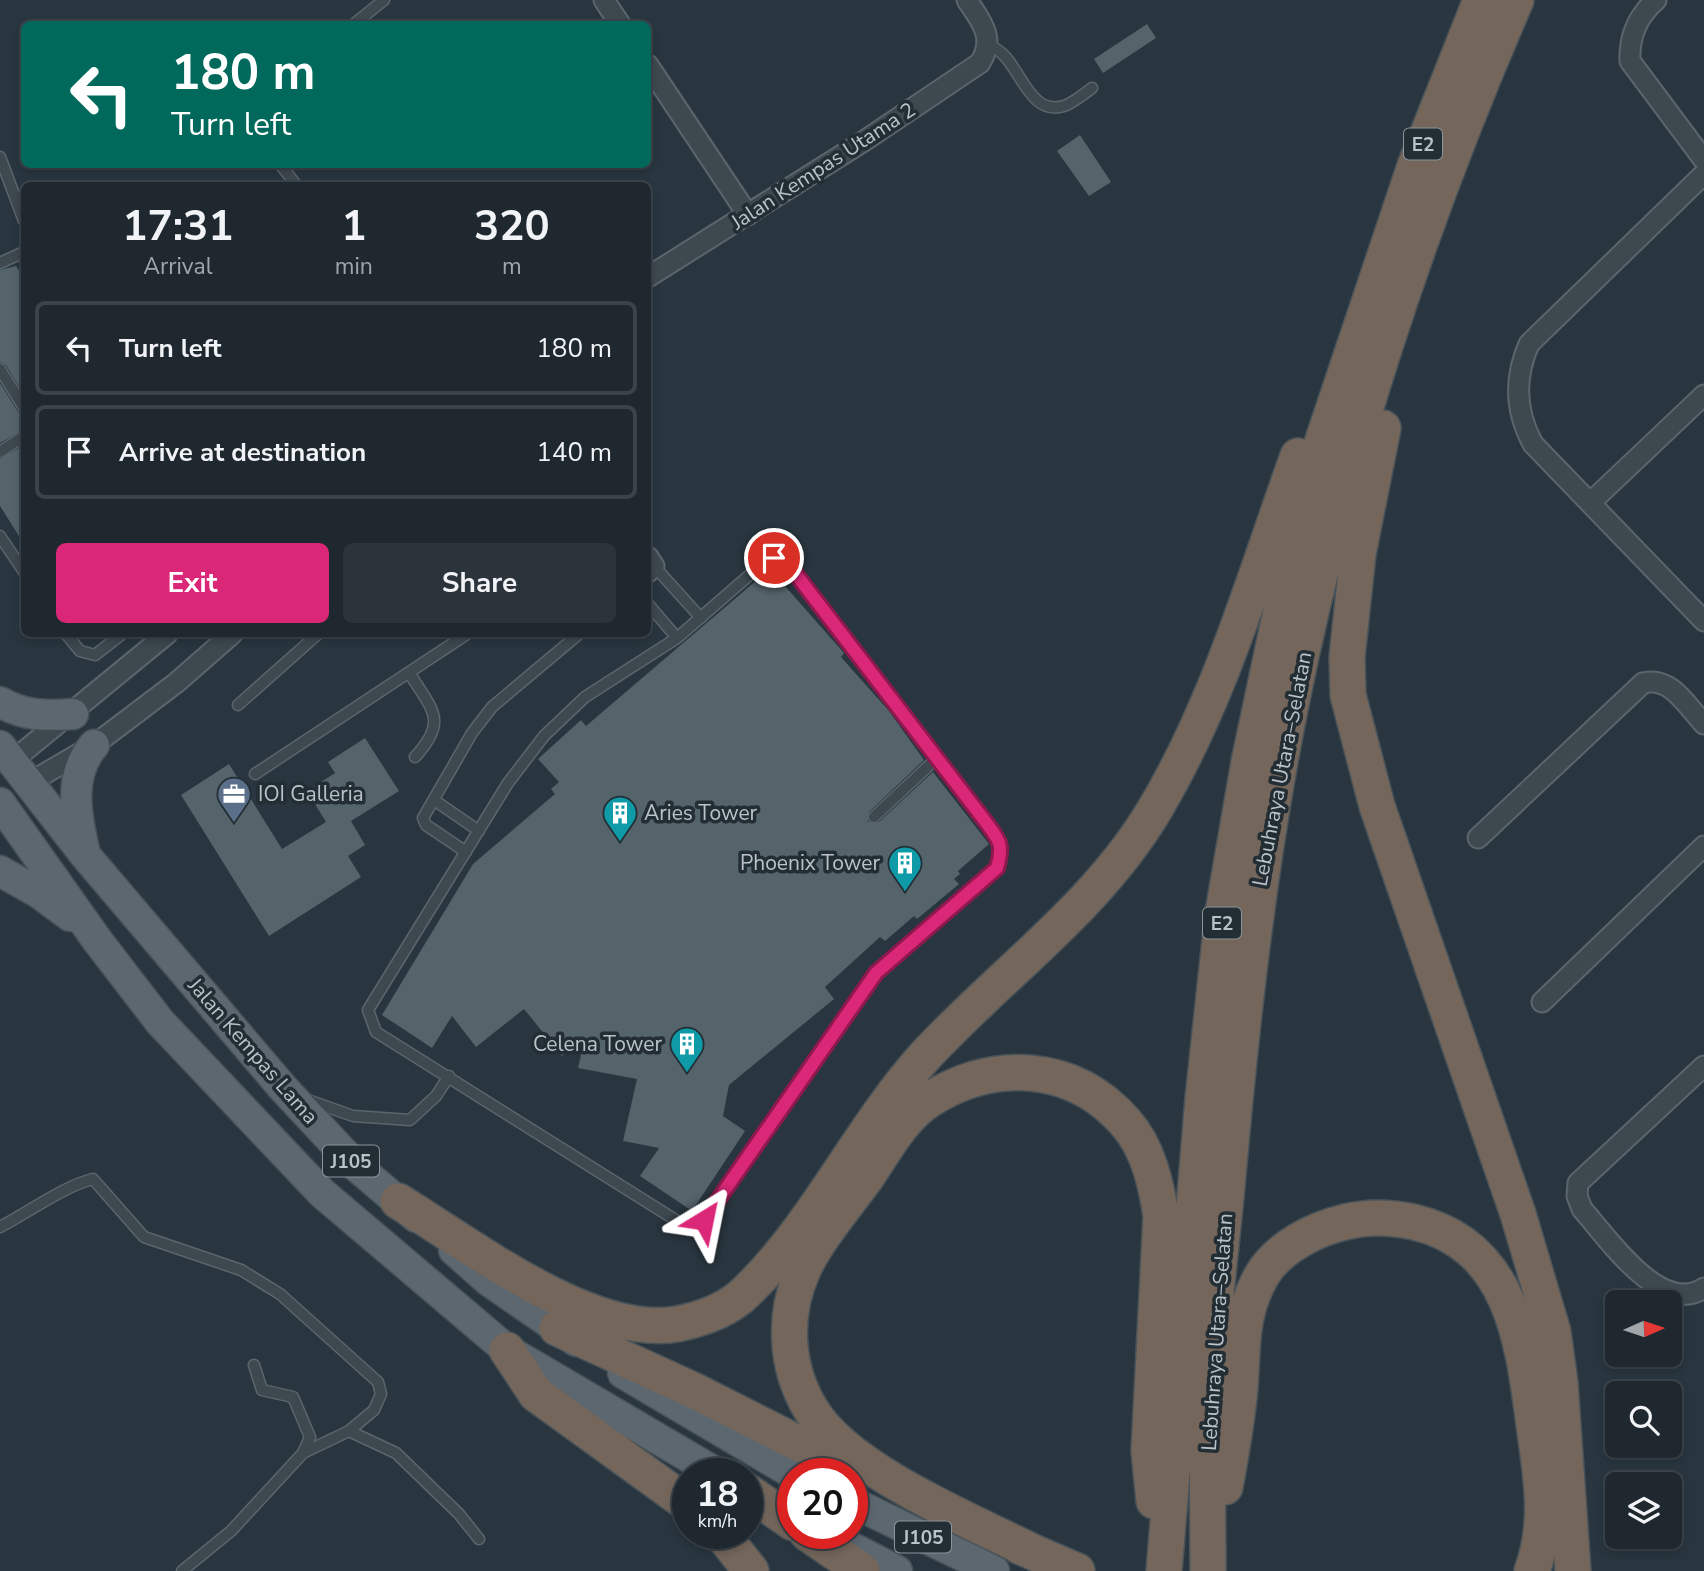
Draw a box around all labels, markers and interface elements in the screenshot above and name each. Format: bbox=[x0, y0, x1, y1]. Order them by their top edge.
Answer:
text: 180 m bbox=[171, 39, 315, 106]
icon: left bbox=[56, 49, 147, 140]
street label: Jalan Kempas Utama 2 bbox=[725, 96, 921, 237]
text: Turn left bbox=[171, 103, 291, 146]
road number: E2 bbox=[1404, 128, 1442, 160]
text: 17:31 bbox=[122, 198, 233, 255]
text: 1 bbox=[341, 198, 366, 255]
text: 320 bbox=[474, 198, 550, 255]
text: Arrival bbox=[143, 251, 212, 282]
text: min bbox=[335, 251, 373, 282]
text: m bbox=[502, 251, 522, 282]
icon: left bbox=[60, 329, 98, 367]
text: Turn left bbox=[119, 331, 222, 366]
text: 180 m bbox=[536, 331, 612, 366]
icon: arrive bbox=[60, 433, 98, 471]
text: Arrive at destination bbox=[119, 435, 366, 470]
text: 140 m bbox=[536, 435, 612, 470]
pin bbox=[744, 528, 804, 588]
icon: arrive bbox=[755, 539, 793, 577]
button: Exit bbox=[56, 543, 329, 623]
button: Share bbox=[343, 543, 616, 623]
street label: Lebuhraya Utara–Selatan bbox=[1246, 649, 1318, 889]
office icon: IOI Galleria bbox=[215, 775, 253, 824]
place label: IOI Galleria bbox=[258, 780, 364, 808]
building icon: Aries Tower bbox=[601, 794, 639, 843]
place label: Aries Tower bbox=[644, 799, 758, 827]
building icon: Phoenix Tower bbox=[886, 844, 924, 893]
place label: Phoenix Tower bbox=[740, 849, 880, 877]
road number: E2 bbox=[1203, 908, 1241, 939]
street label: Jalan Kempas Lama bbox=[181, 971, 324, 1130]
building icon: Celena Tower bbox=[668, 1025, 706, 1074]
place label: Celena Tower bbox=[533, 1030, 662, 1058]
road number: J105 bbox=[323, 1146, 379, 1176]
position arrow bbox=[667, 1183, 741, 1257]
street label: Lebuhraya Utara–Selatan bbox=[1195, 1212, 1239, 1452]
north arrow bbox=[1605, 1290, 1682, 1367]
map controls bbox=[1605, 1290, 1682, 1549]
button: search bbox=[1605, 1381, 1682, 1458]
speed limit sign: 20 bbox=[777, 1458, 868, 1549]
text: 18 bbox=[696, 1471, 739, 1518]
button: layers bbox=[1605, 1472, 1682, 1549]
text: km/h bbox=[698, 1509, 737, 1533]
road number: J105 bbox=[895, 1522, 951, 1553]

